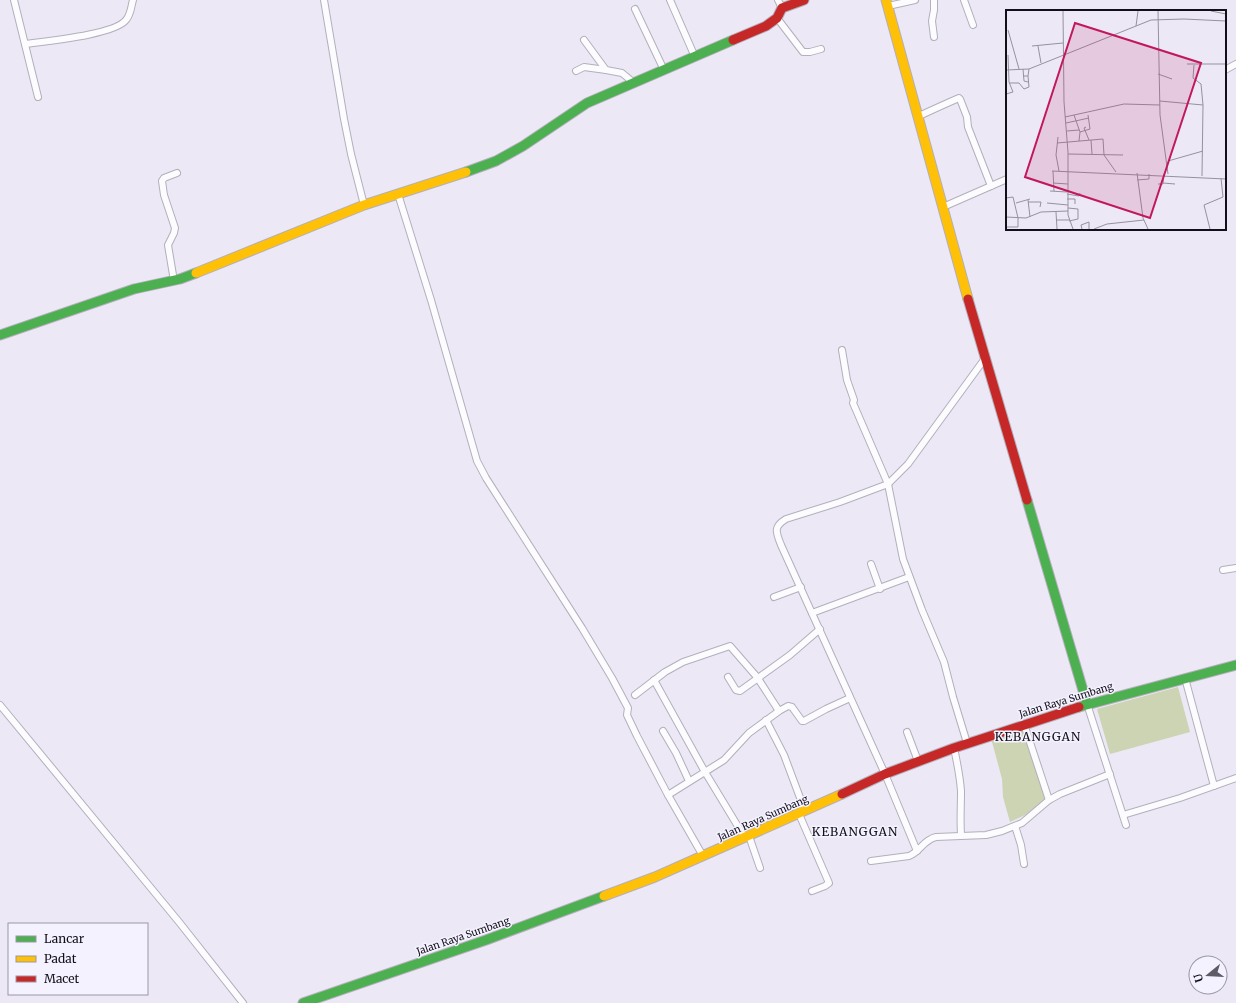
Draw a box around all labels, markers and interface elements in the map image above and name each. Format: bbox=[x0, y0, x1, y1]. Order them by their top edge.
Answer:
inset map bbox=[1006, 10, 1226, 230]
street label: Jalan Raya Sumbang bbox=[1016, 679, 1115, 721]
district label: KEBANGGAN bbox=[995, 729, 1081, 744]
street label: Jalan Raya Sumbang bbox=[715, 792, 810, 844]
district label: KEBANGGAN bbox=[812, 824, 898, 839]
street label: Jalan Raya Sumbang bbox=[414, 914, 511, 958]
legend bbox=[8, 923, 148, 995]
text: Lancar bbox=[44, 931, 85, 946]
text: Padat bbox=[44, 951, 77, 966]
north arrow bbox=[1188, 955, 1228, 995]
text: Macet bbox=[44, 971, 80, 986]
text: U bbox=[1190, 971, 1206, 984]

